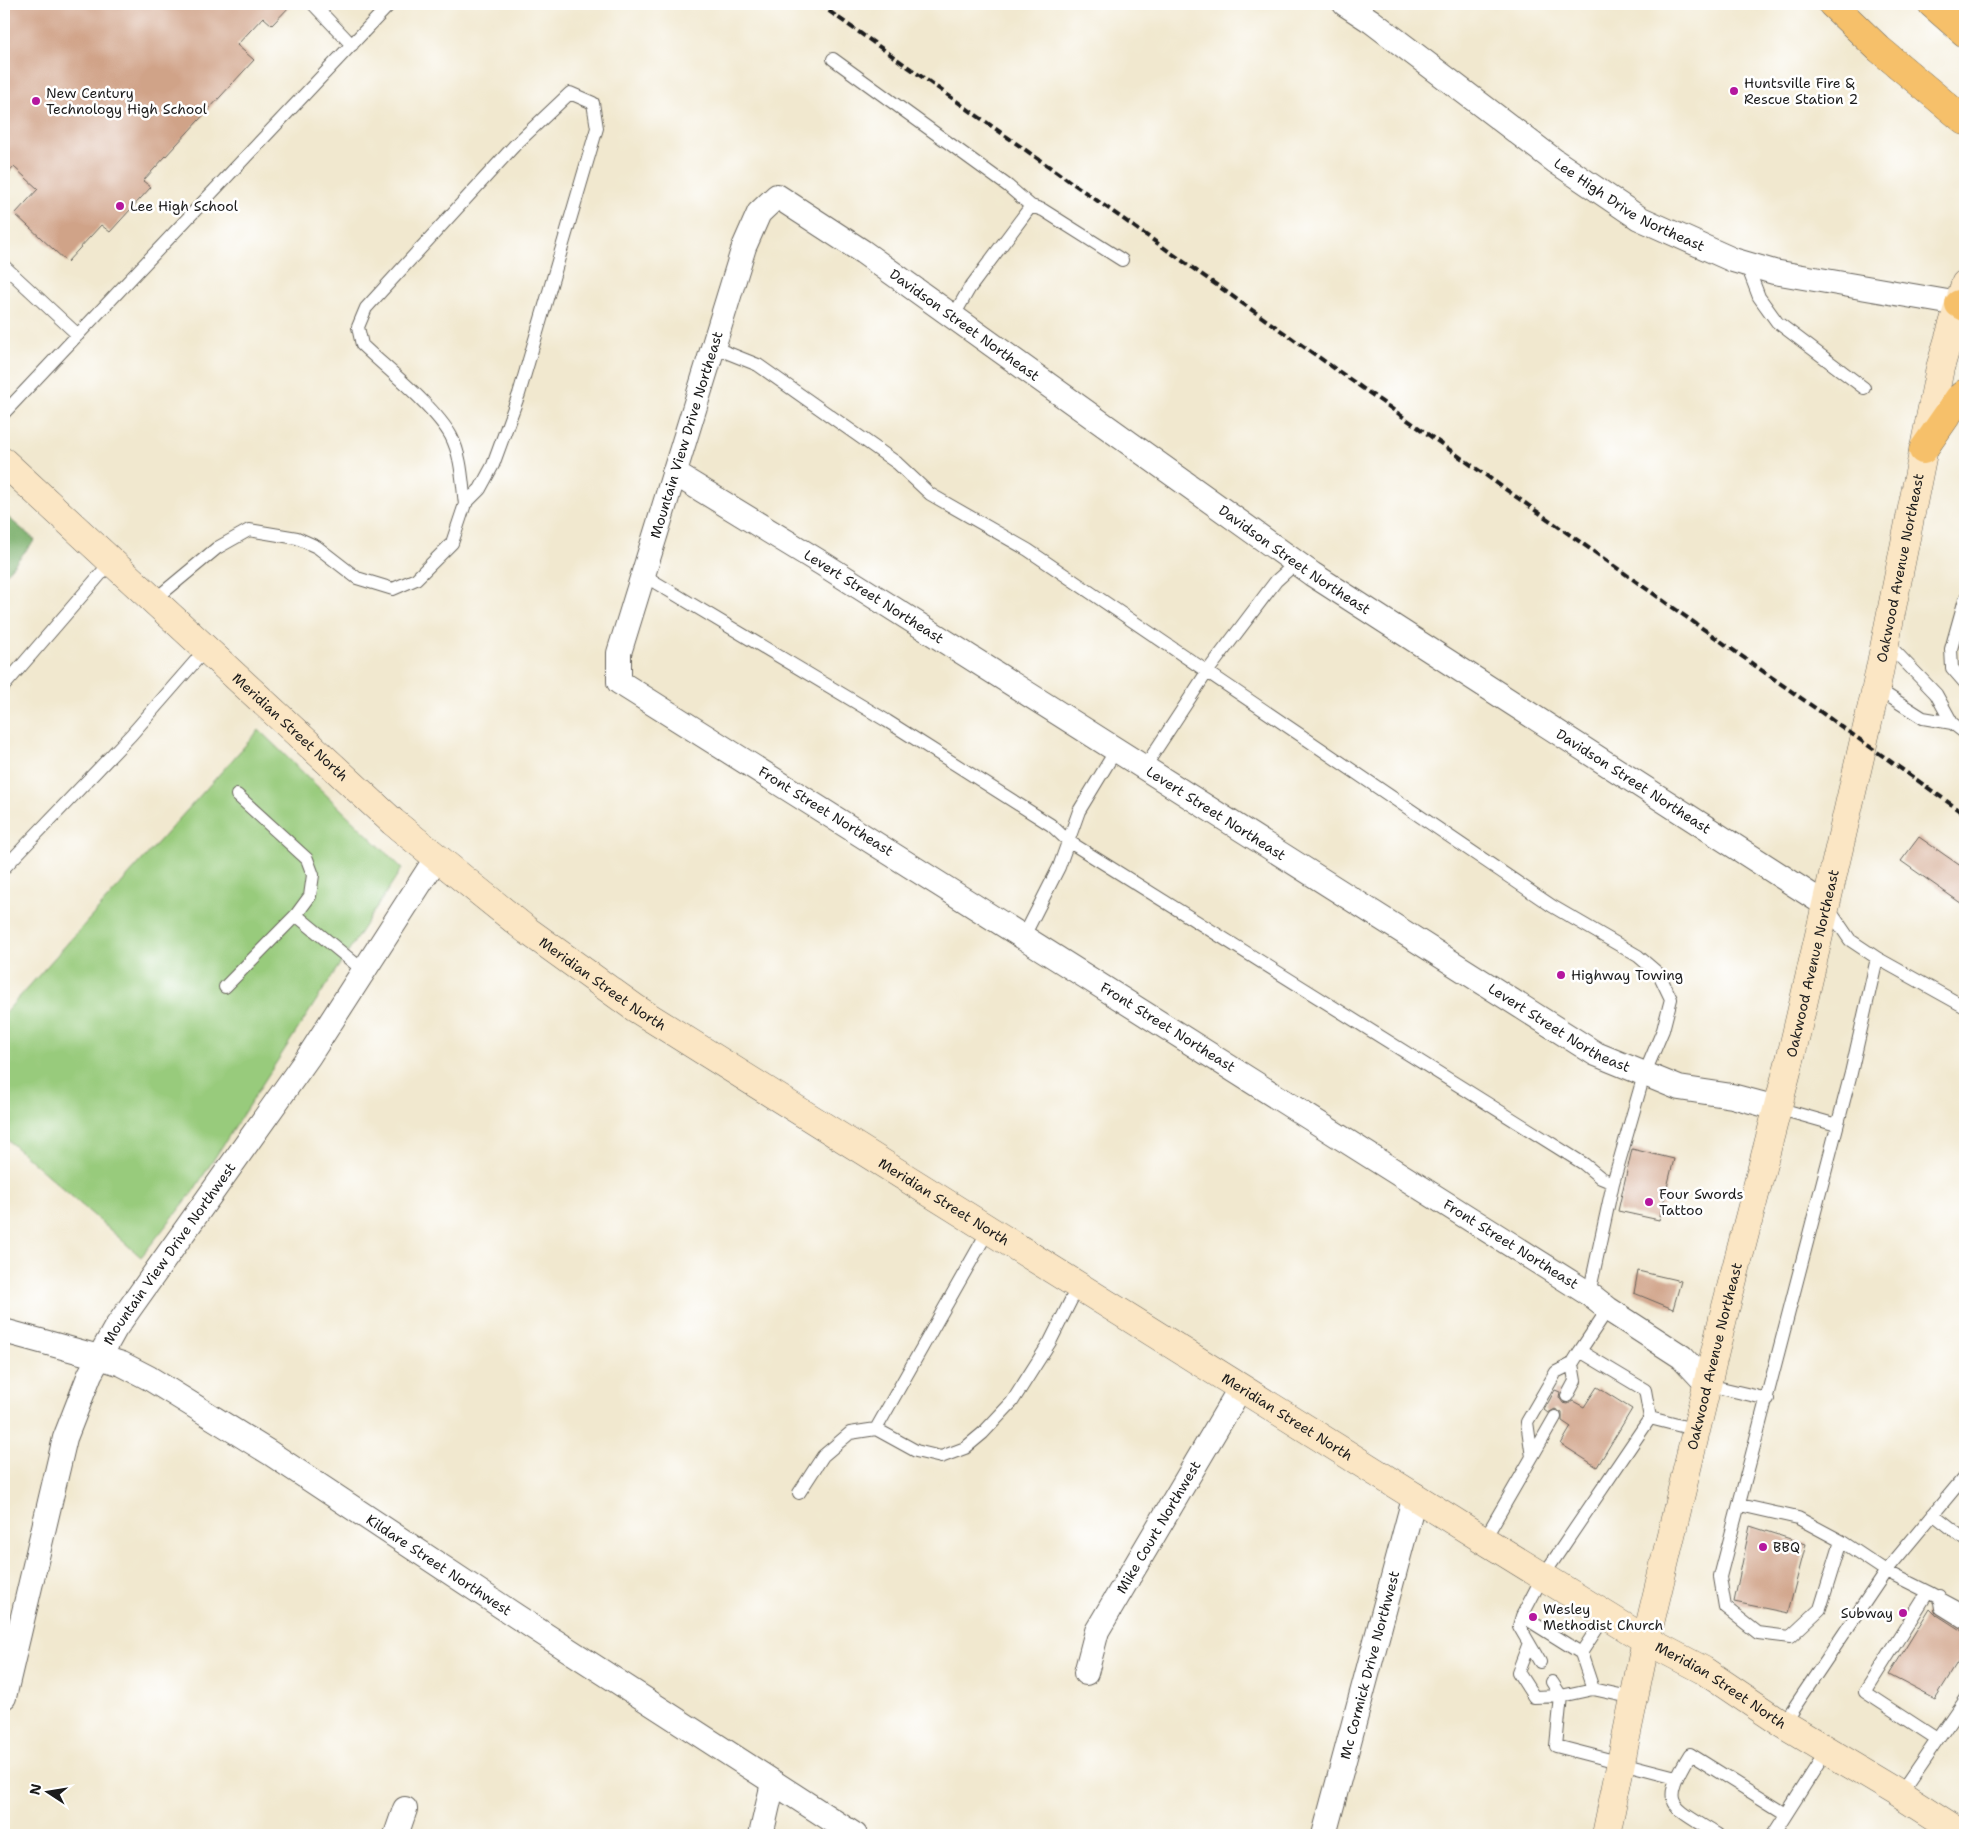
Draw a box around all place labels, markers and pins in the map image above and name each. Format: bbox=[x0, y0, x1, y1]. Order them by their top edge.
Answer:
place label: Huntsville Fire & Rescue Station 2 bbox=[1744, 74, 1858, 108]
place label: New Century Technology High School bbox=[46, 84, 208, 118]
marker: Huntsville Fire & Rescue Station 2 bbox=[1728, 85, 1740, 97]
marker: New Century Technology High School bbox=[30, 95, 42, 107]
place label: Lee High School bbox=[130, 197, 239, 215]
marker: Lee High School bbox=[114, 200, 126, 212]
place label: Highway Towing bbox=[1571, 966, 1683, 984]
marker: Highway Towing bbox=[1555, 969, 1567, 981]
place label: Four Swords Tattoo bbox=[1659, 1185, 1744, 1219]
marker: Four Swords Tattoo bbox=[1643, 1196, 1655, 1208]
place label: BBQ bbox=[1773, 1538, 1800, 1556]
marker: BBQ bbox=[1757, 1541, 1769, 1553]
place label: Wesley Methodist Church bbox=[1543, 1600, 1663, 1634]
place label: Subway bbox=[1841, 1604, 1893, 1622]
marker: Subway bbox=[1897, 1607, 1909, 1619]
marker: Wesley Methodist Church bbox=[1527, 1611, 1539, 1623]

